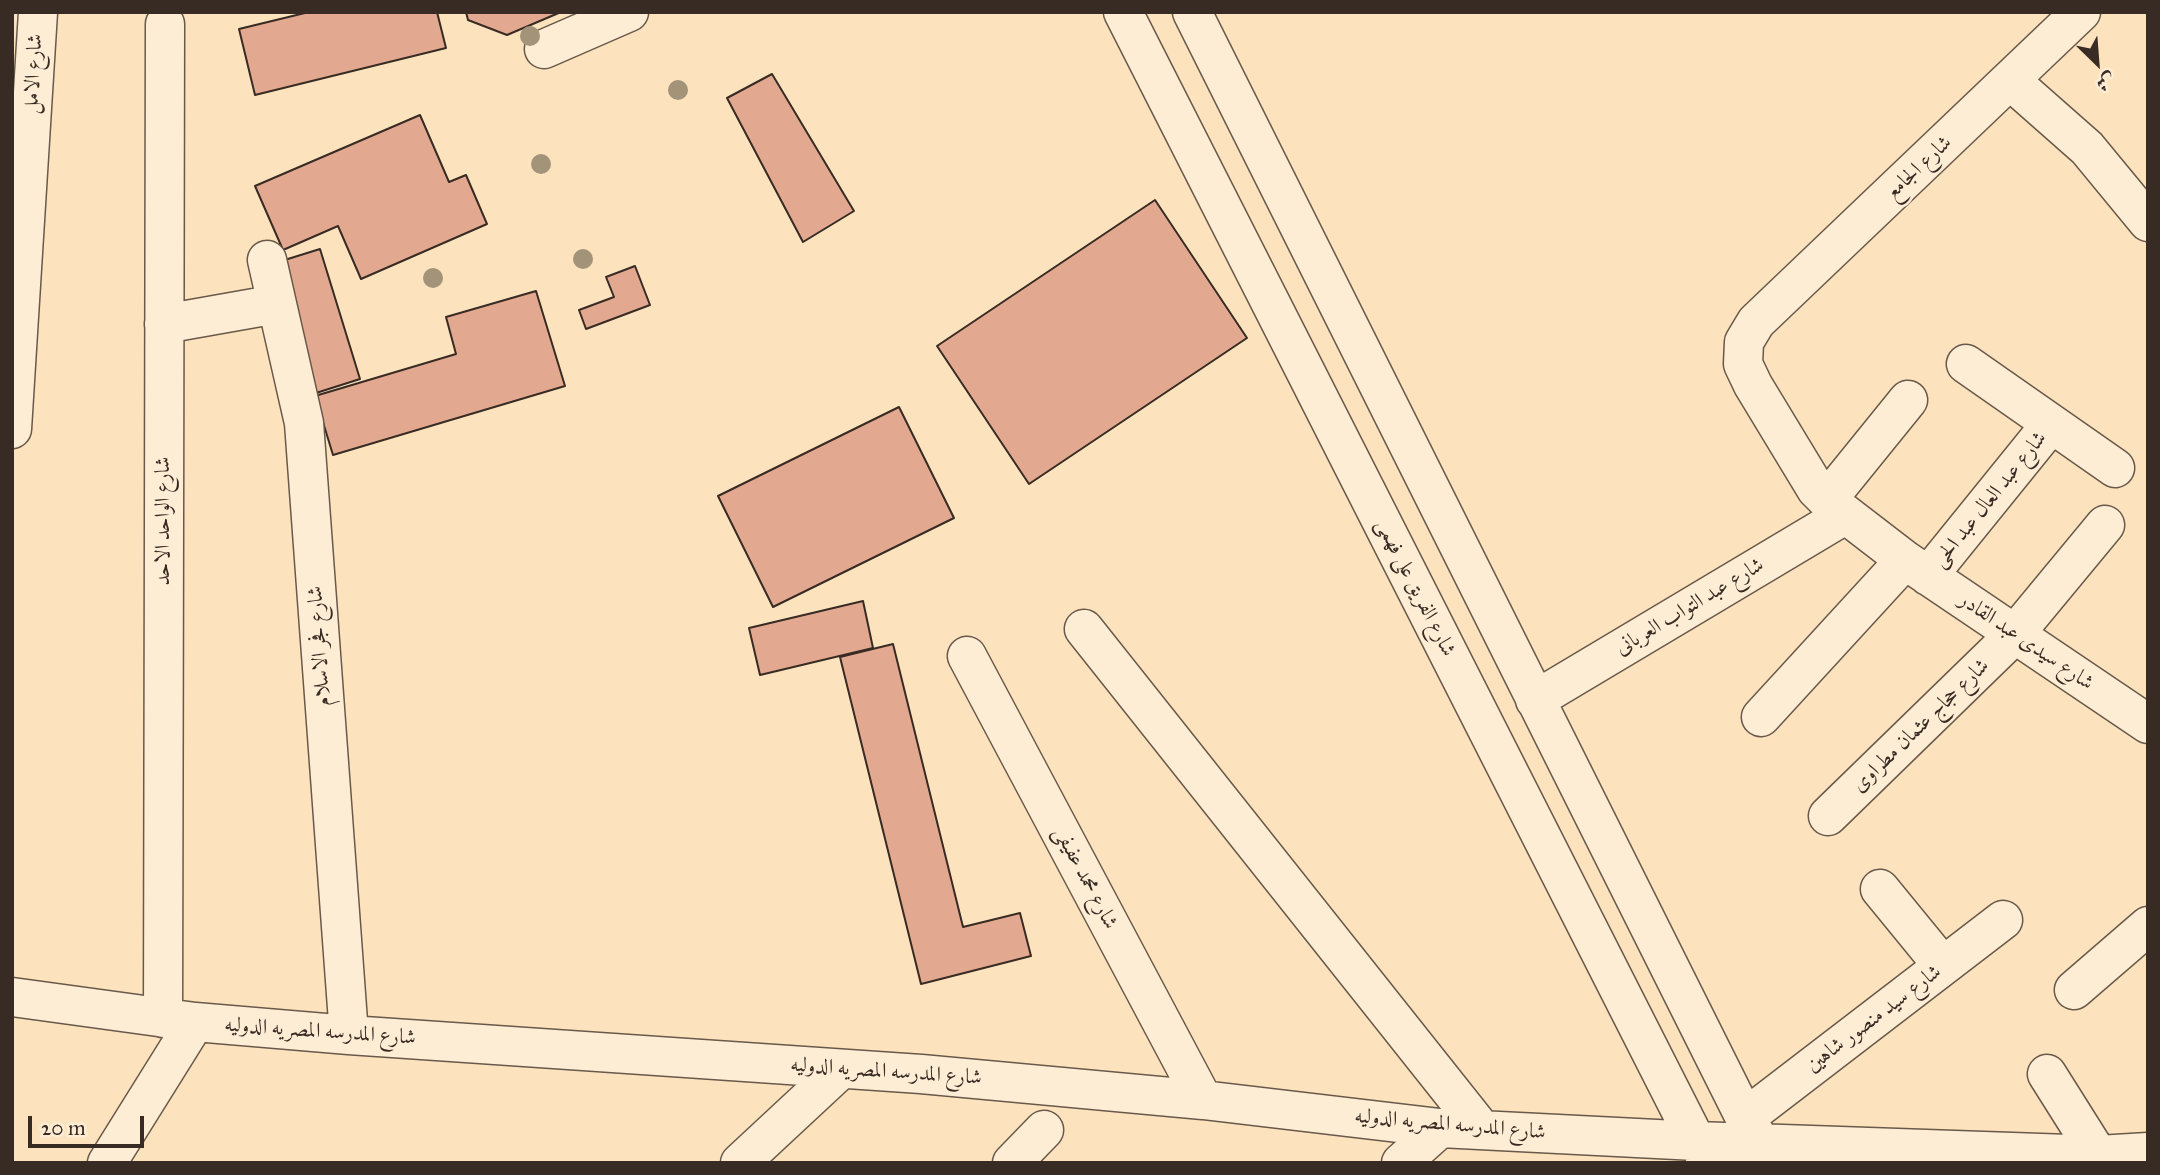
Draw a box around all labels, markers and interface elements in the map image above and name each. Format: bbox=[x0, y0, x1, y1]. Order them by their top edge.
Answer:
north arrow bbox=[2062, 28, 2132, 98]
street label: شارع الامل bbox=[19, 33, 49, 115]
text: ش bbox=[2093, 68, 2119, 97]
street label: شارع الجامع bbox=[1880, 131, 1958, 205]
street label: شارع عبد العال عبد الحى bbox=[1927, 427, 2053, 573]
street label: شارع الواحد الاحد bbox=[151, 457, 177, 585]
street label: شارع الفريق على فهمى bbox=[1369, 515, 1461, 661]
street label: شارع عبد التواب العربانى bbox=[1611, 553, 1769, 661]
street label: شارع فجر الاسلام bbox=[303, 585, 337, 707]
street label: شارع سيدى عبد القادر bbox=[1954, 588, 2098, 696]
street label: شارع حجاج عثمان مطراوى bbox=[1847, 654, 1995, 798]
street label: شارع محمد عفيفى bbox=[1047, 822, 1123, 934]
street label: شارع سيد منصور شاهين bbox=[1801, 960, 1947, 1078]
street label: شارع المدرسه المصريه الدوليه bbox=[223, 1013, 417, 1051]
street label: شارع المدرسه المصريه الدوليه bbox=[789, 1053, 983, 1091]
scale bar bbox=[32, 1102, 147, 1146]
street label: شارع المدرسه المصريه الدوليه bbox=[1353, 1104, 1547, 1146]
text: 20 m bbox=[41, 1115, 86, 1141]

